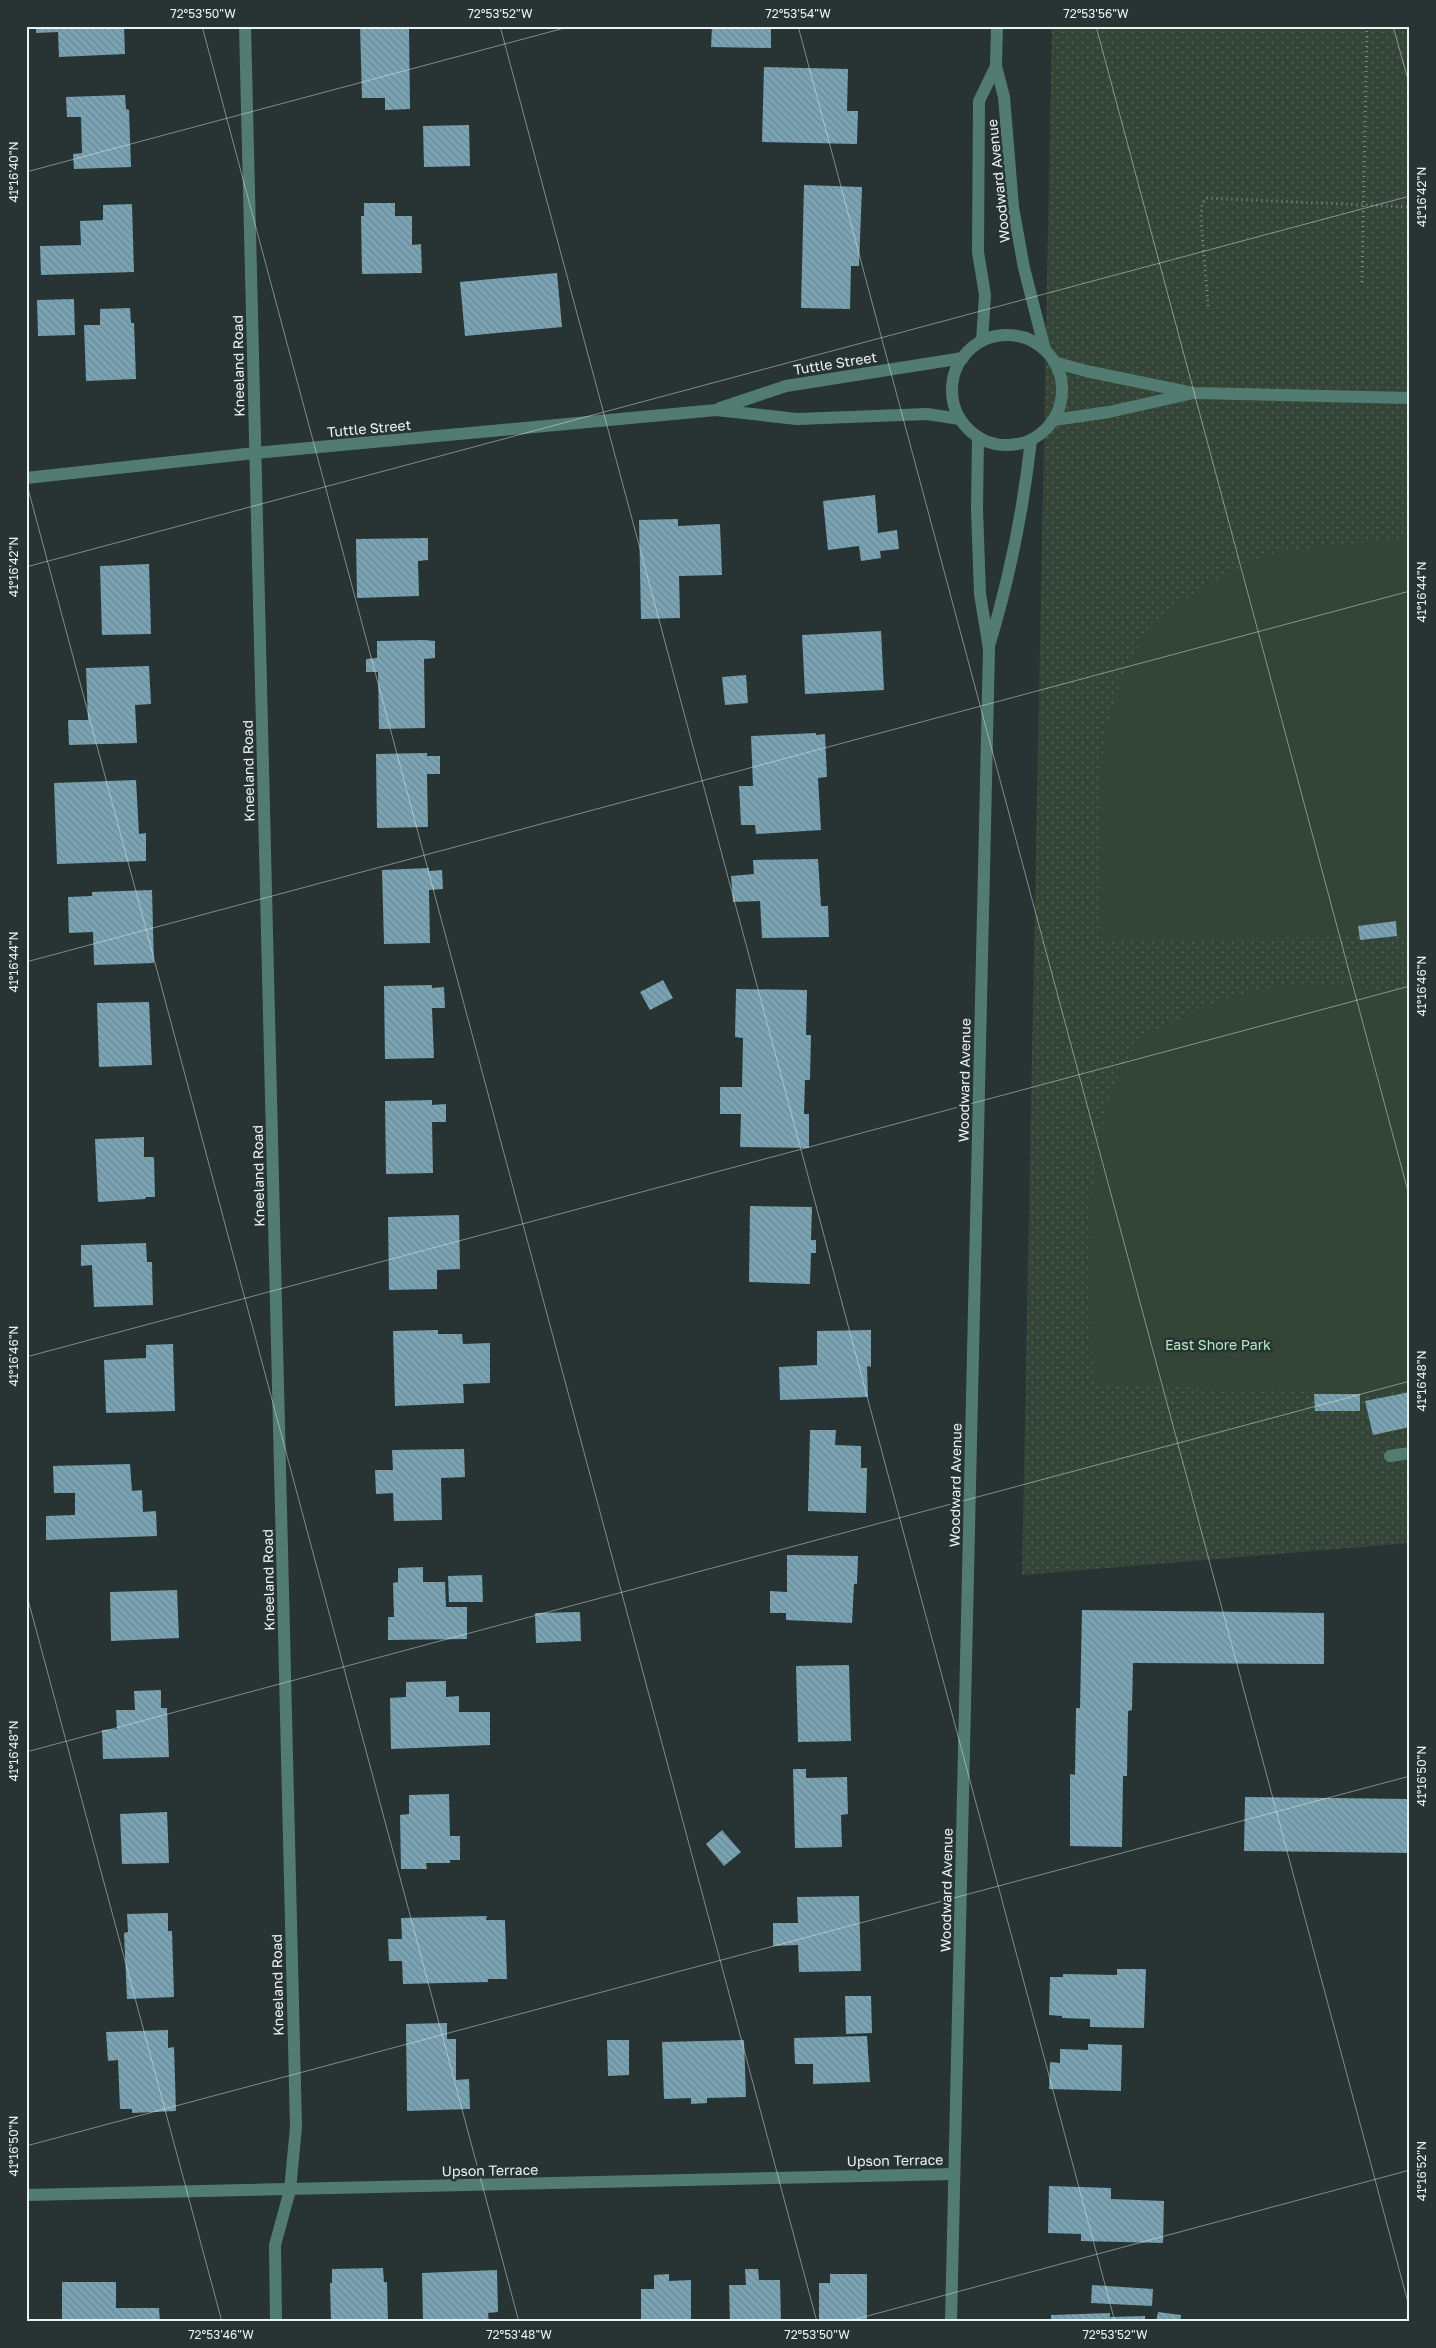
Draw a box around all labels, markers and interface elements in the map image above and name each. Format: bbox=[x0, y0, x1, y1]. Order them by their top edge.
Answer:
text: 72°53'50"W bbox=[170, 6, 236, 21]
text: 72°53'52"W bbox=[468, 6, 533, 21]
text: 72°53'54"W bbox=[765, 6, 831, 21]
text: 72°53'56"W bbox=[1063, 6, 1129, 21]
street label: Woodward Avenue bbox=[983, 118, 1013, 244]
text: 41°16'40"N bbox=[6, 141, 21, 203]
text: 41°16'42"N bbox=[1414, 167, 1429, 227]
street label: Kneeland Road bbox=[229, 315, 247, 417]
street label: Tuttle Street bbox=[792, 348, 878, 378]
street label: Tuttle Street bbox=[326, 416, 412, 440]
text: 41°16'42"N bbox=[6, 537, 21, 597]
text: 41°16'44"N bbox=[1414, 561, 1429, 623]
street label: Kneeland Road bbox=[239, 720, 257, 822]
text: 41°16'44"N bbox=[6, 931, 21, 993]
text: 41°16'46"N bbox=[1414, 956, 1429, 1016]
street label: Woodward Avenue bbox=[954, 1018, 974, 1142]
street label: Kneeland Road bbox=[249, 1125, 267, 1227]
text: 41°16'46"N bbox=[6, 1326, 21, 1386]
park label: East Shore Park bbox=[1165, 1336, 1271, 1353]
text: 41°16'48"N bbox=[1414, 1350, 1429, 1412]
street label: Woodward Avenue bbox=[945, 1423, 965, 1547]
street label: Kneeland Road bbox=[259, 1529, 277, 1631]
text: 41°16'48"N bbox=[6, 1720, 21, 1782]
text: 41°16'50"N bbox=[1414, 1746, 1429, 1806]
street label: Woodward Avenue bbox=[936, 1828, 956, 1952]
street label: Kneeland Road bbox=[268, 1934, 286, 2036]
text: 41°16'50"N bbox=[6, 2116, 21, 2176]
text: 41°16'52"N bbox=[1414, 2141, 1429, 2201]
street label: Upson Terrace bbox=[846, 2151, 944, 2169]
street label: Upson Terrace bbox=[441, 2161, 539, 2179]
text: 72°53'46"W bbox=[188, 2327, 254, 2342]
text: 72°53'48"W bbox=[486, 2327, 552, 2342]
text: 72°53'50"W bbox=[784, 2327, 850, 2342]
text: 72°53'52"W bbox=[1083, 2327, 1148, 2342]

